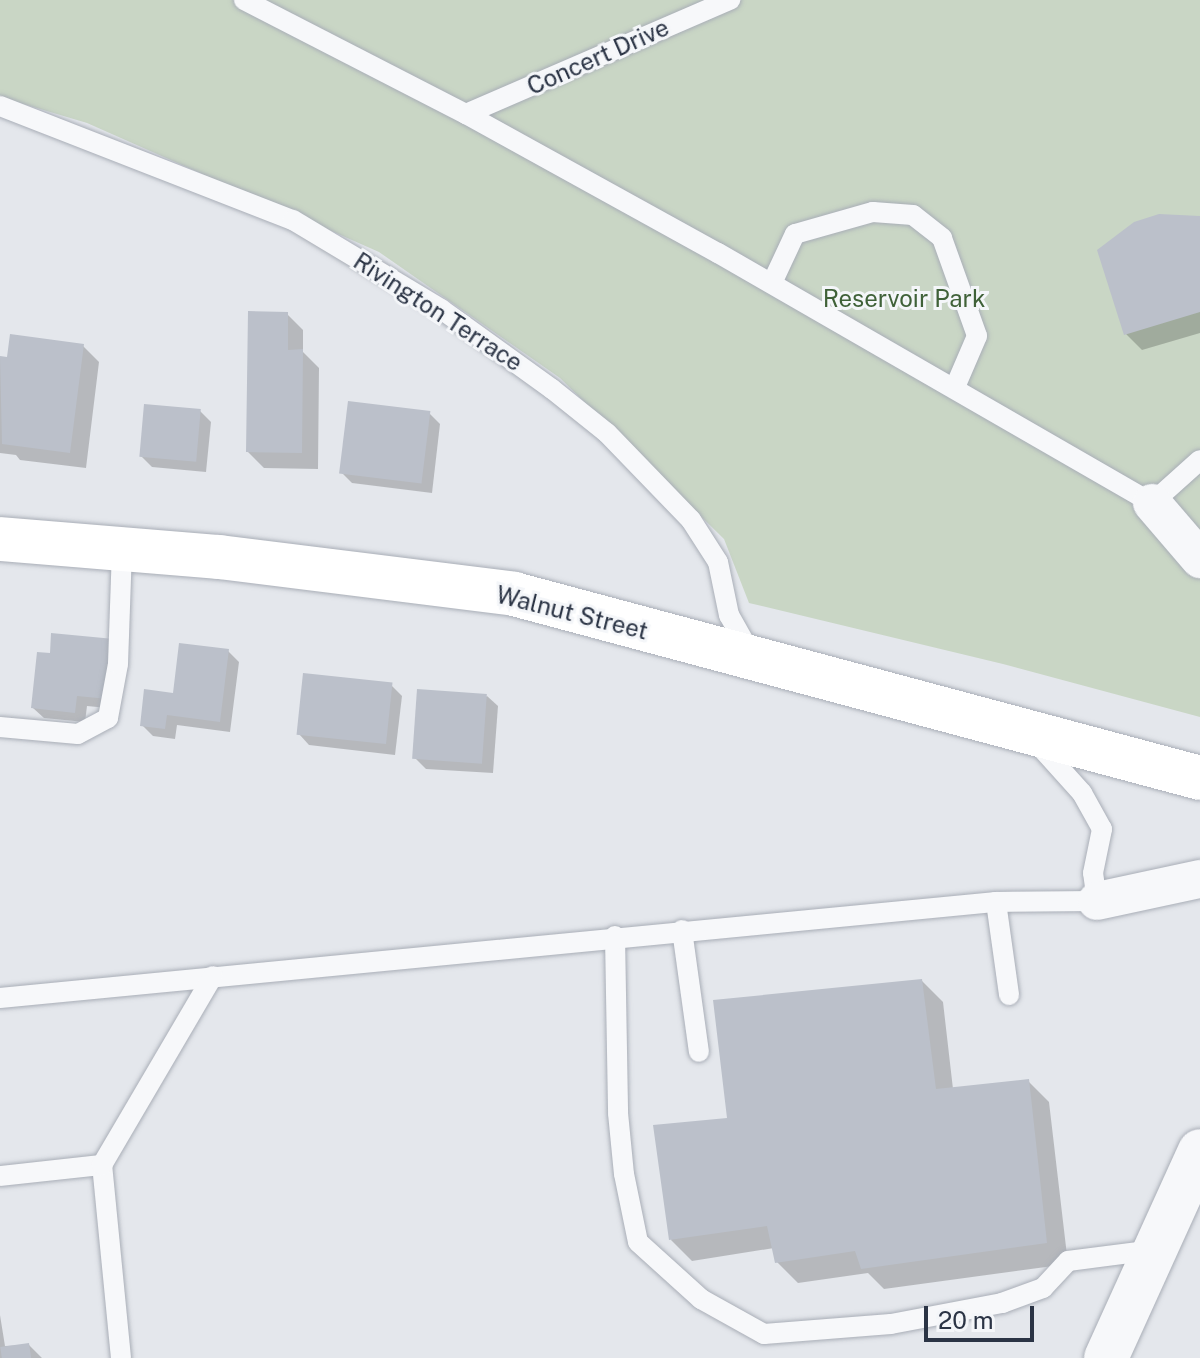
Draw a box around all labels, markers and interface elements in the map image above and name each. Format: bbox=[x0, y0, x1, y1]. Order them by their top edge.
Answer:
street label: Concert Drive bbox=[523, 13, 673, 101]
street label: Rivington Terrace bbox=[348, 247, 528, 377]
park label: Reservoir Park bbox=[823, 285, 985, 313]
street label: Walnut Street bbox=[493, 580, 651, 646]
scale bar bbox=[928, 1290, 1038, 1340]
text: 20 m bbox=[938, 1306, 994, 1334]

